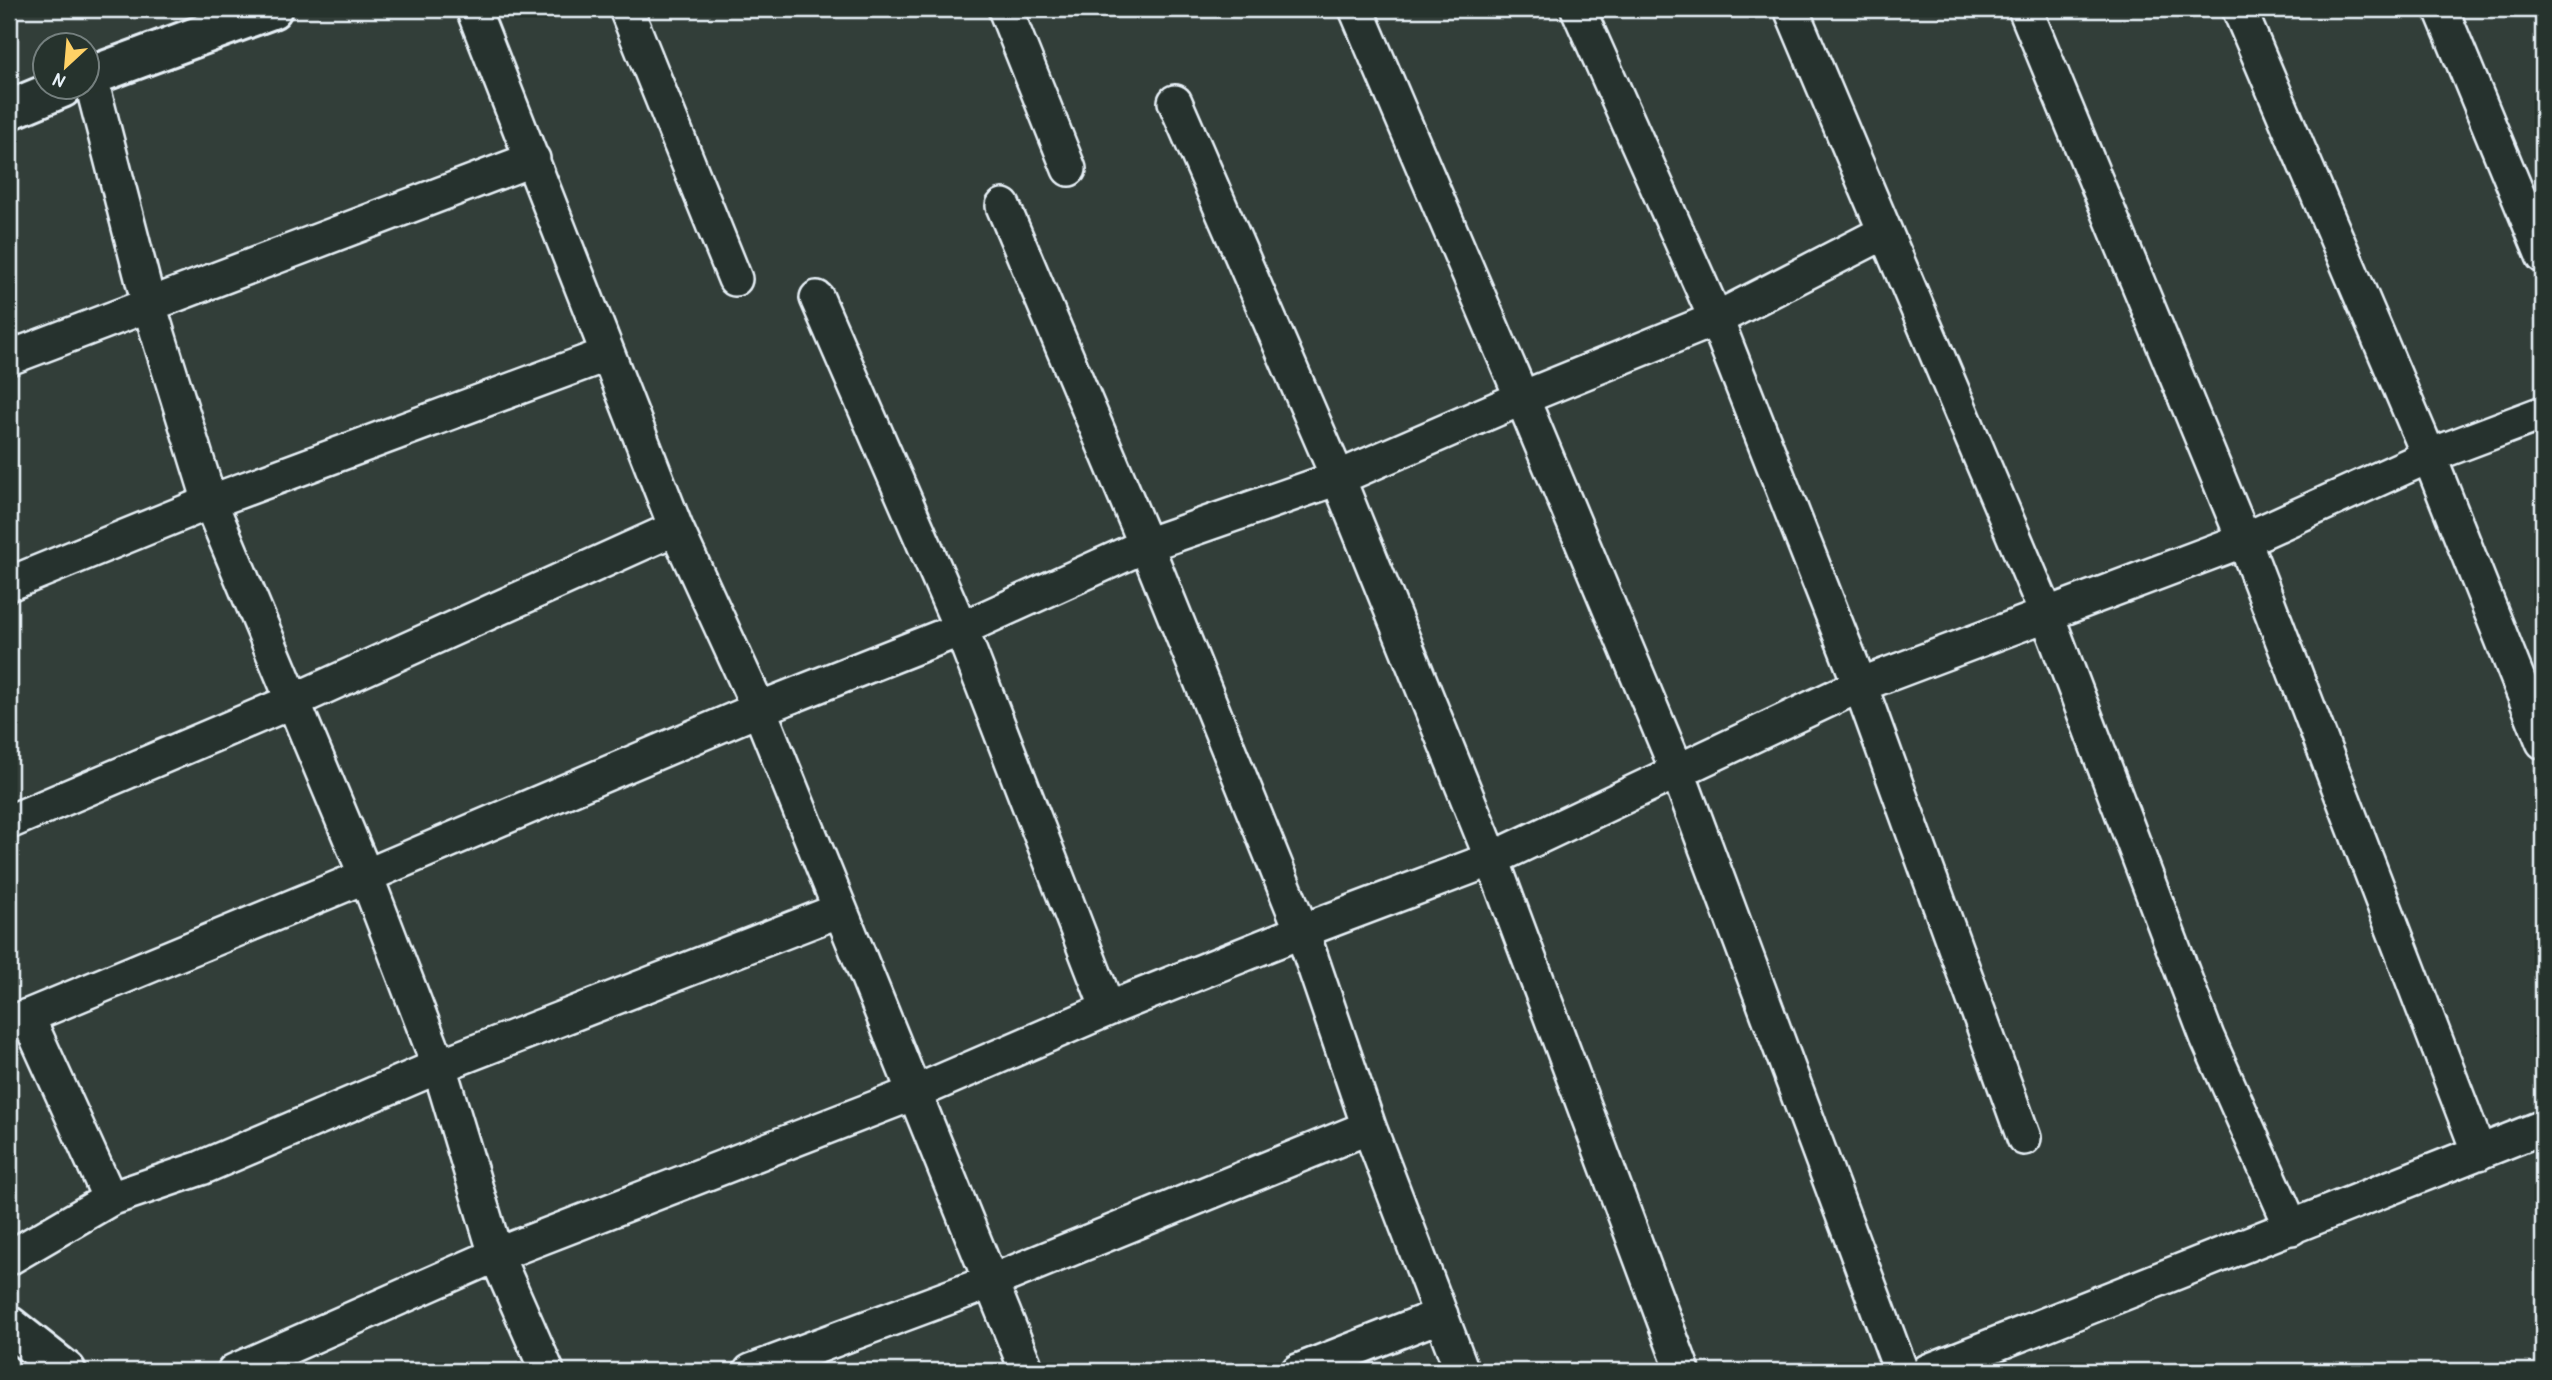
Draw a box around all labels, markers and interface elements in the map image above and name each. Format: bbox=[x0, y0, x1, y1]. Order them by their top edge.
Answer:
north arrow bbox=[32, 32, 102, 102]
text: N bbox=[48, 67, 69, 95]

